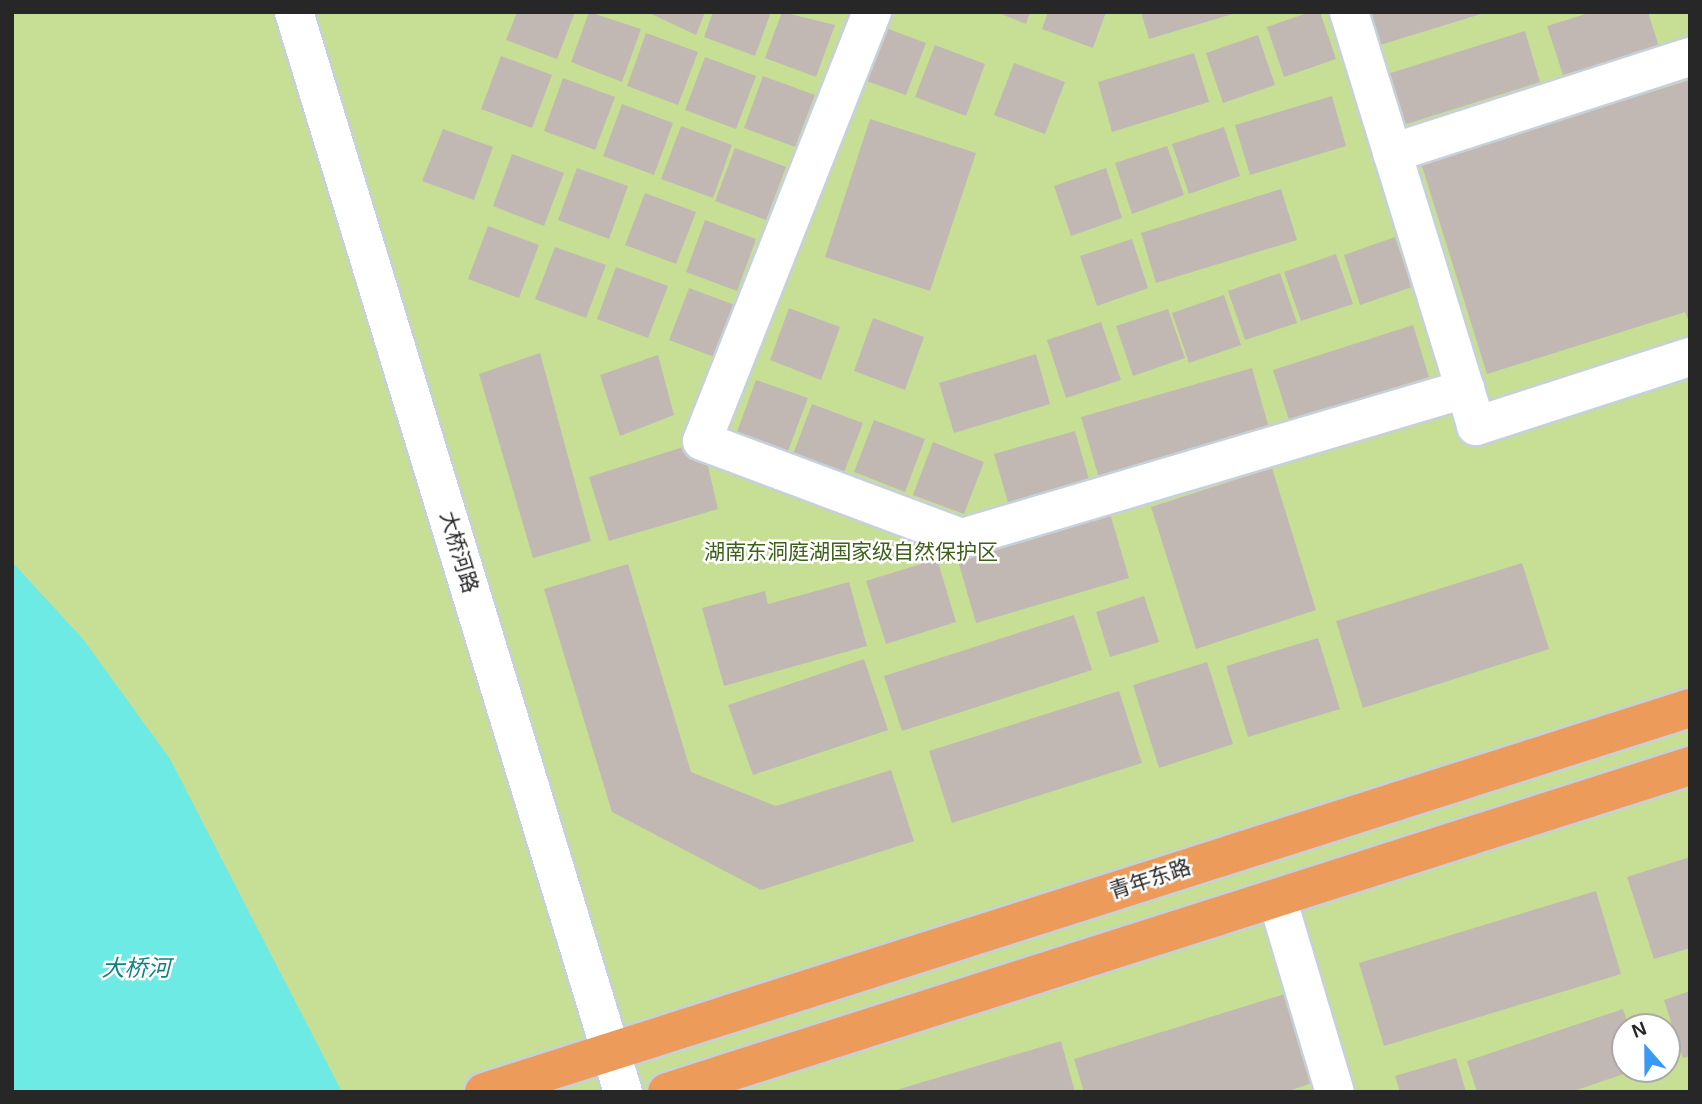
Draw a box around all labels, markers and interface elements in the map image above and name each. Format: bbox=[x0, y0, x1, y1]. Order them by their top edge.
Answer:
street label: 大桥河路 bbox=[435, 508, 483, 596]
park label: 湖南东洞庭湖国家级自然保护区 bbox=[704, 539, 998, 565]
street label: 青年东路 bbox=[1106, 854, 1194, 904]
water label: 大桥河 bbox=[102, 954, 170, 982]
north arrow bbox=[1611, 1013, 1681, 1083]
text: N bbox=[1629, 1018, 1649, 1042]

